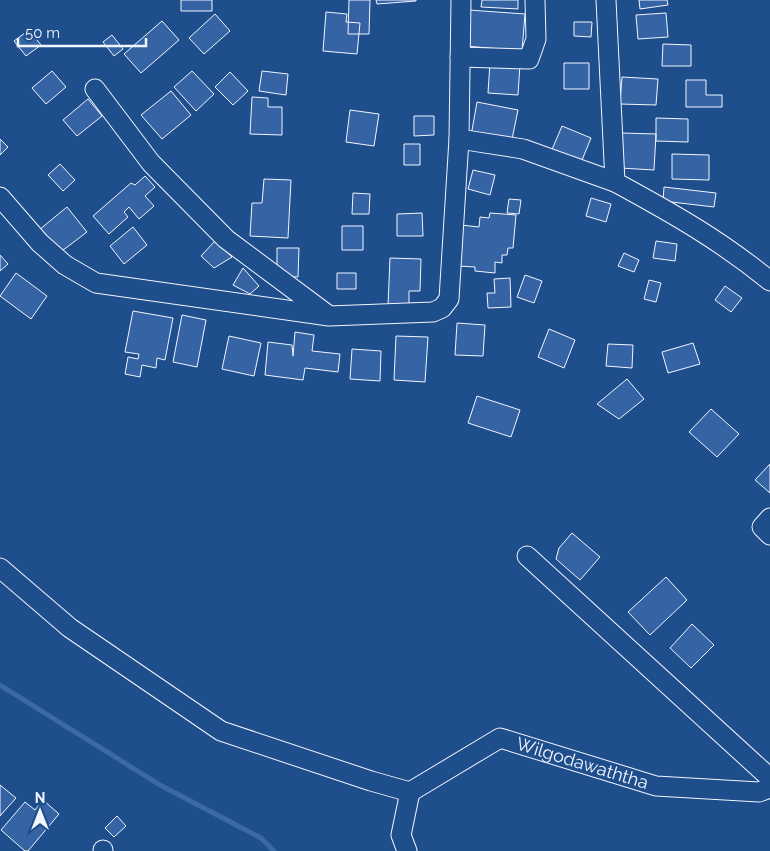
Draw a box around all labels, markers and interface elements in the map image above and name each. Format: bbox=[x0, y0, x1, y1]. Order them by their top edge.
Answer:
scale bar bbox=[18, 15, 145, 47]
text: 50 m bbox=[25, 24, 60, 42]
street label: Wilgodawaththa bbox=[514, 733, 651, 793]
north arrow bbox=[15, 786, 65, 836]
text: N bbox=[35, 790, 45, 806]

